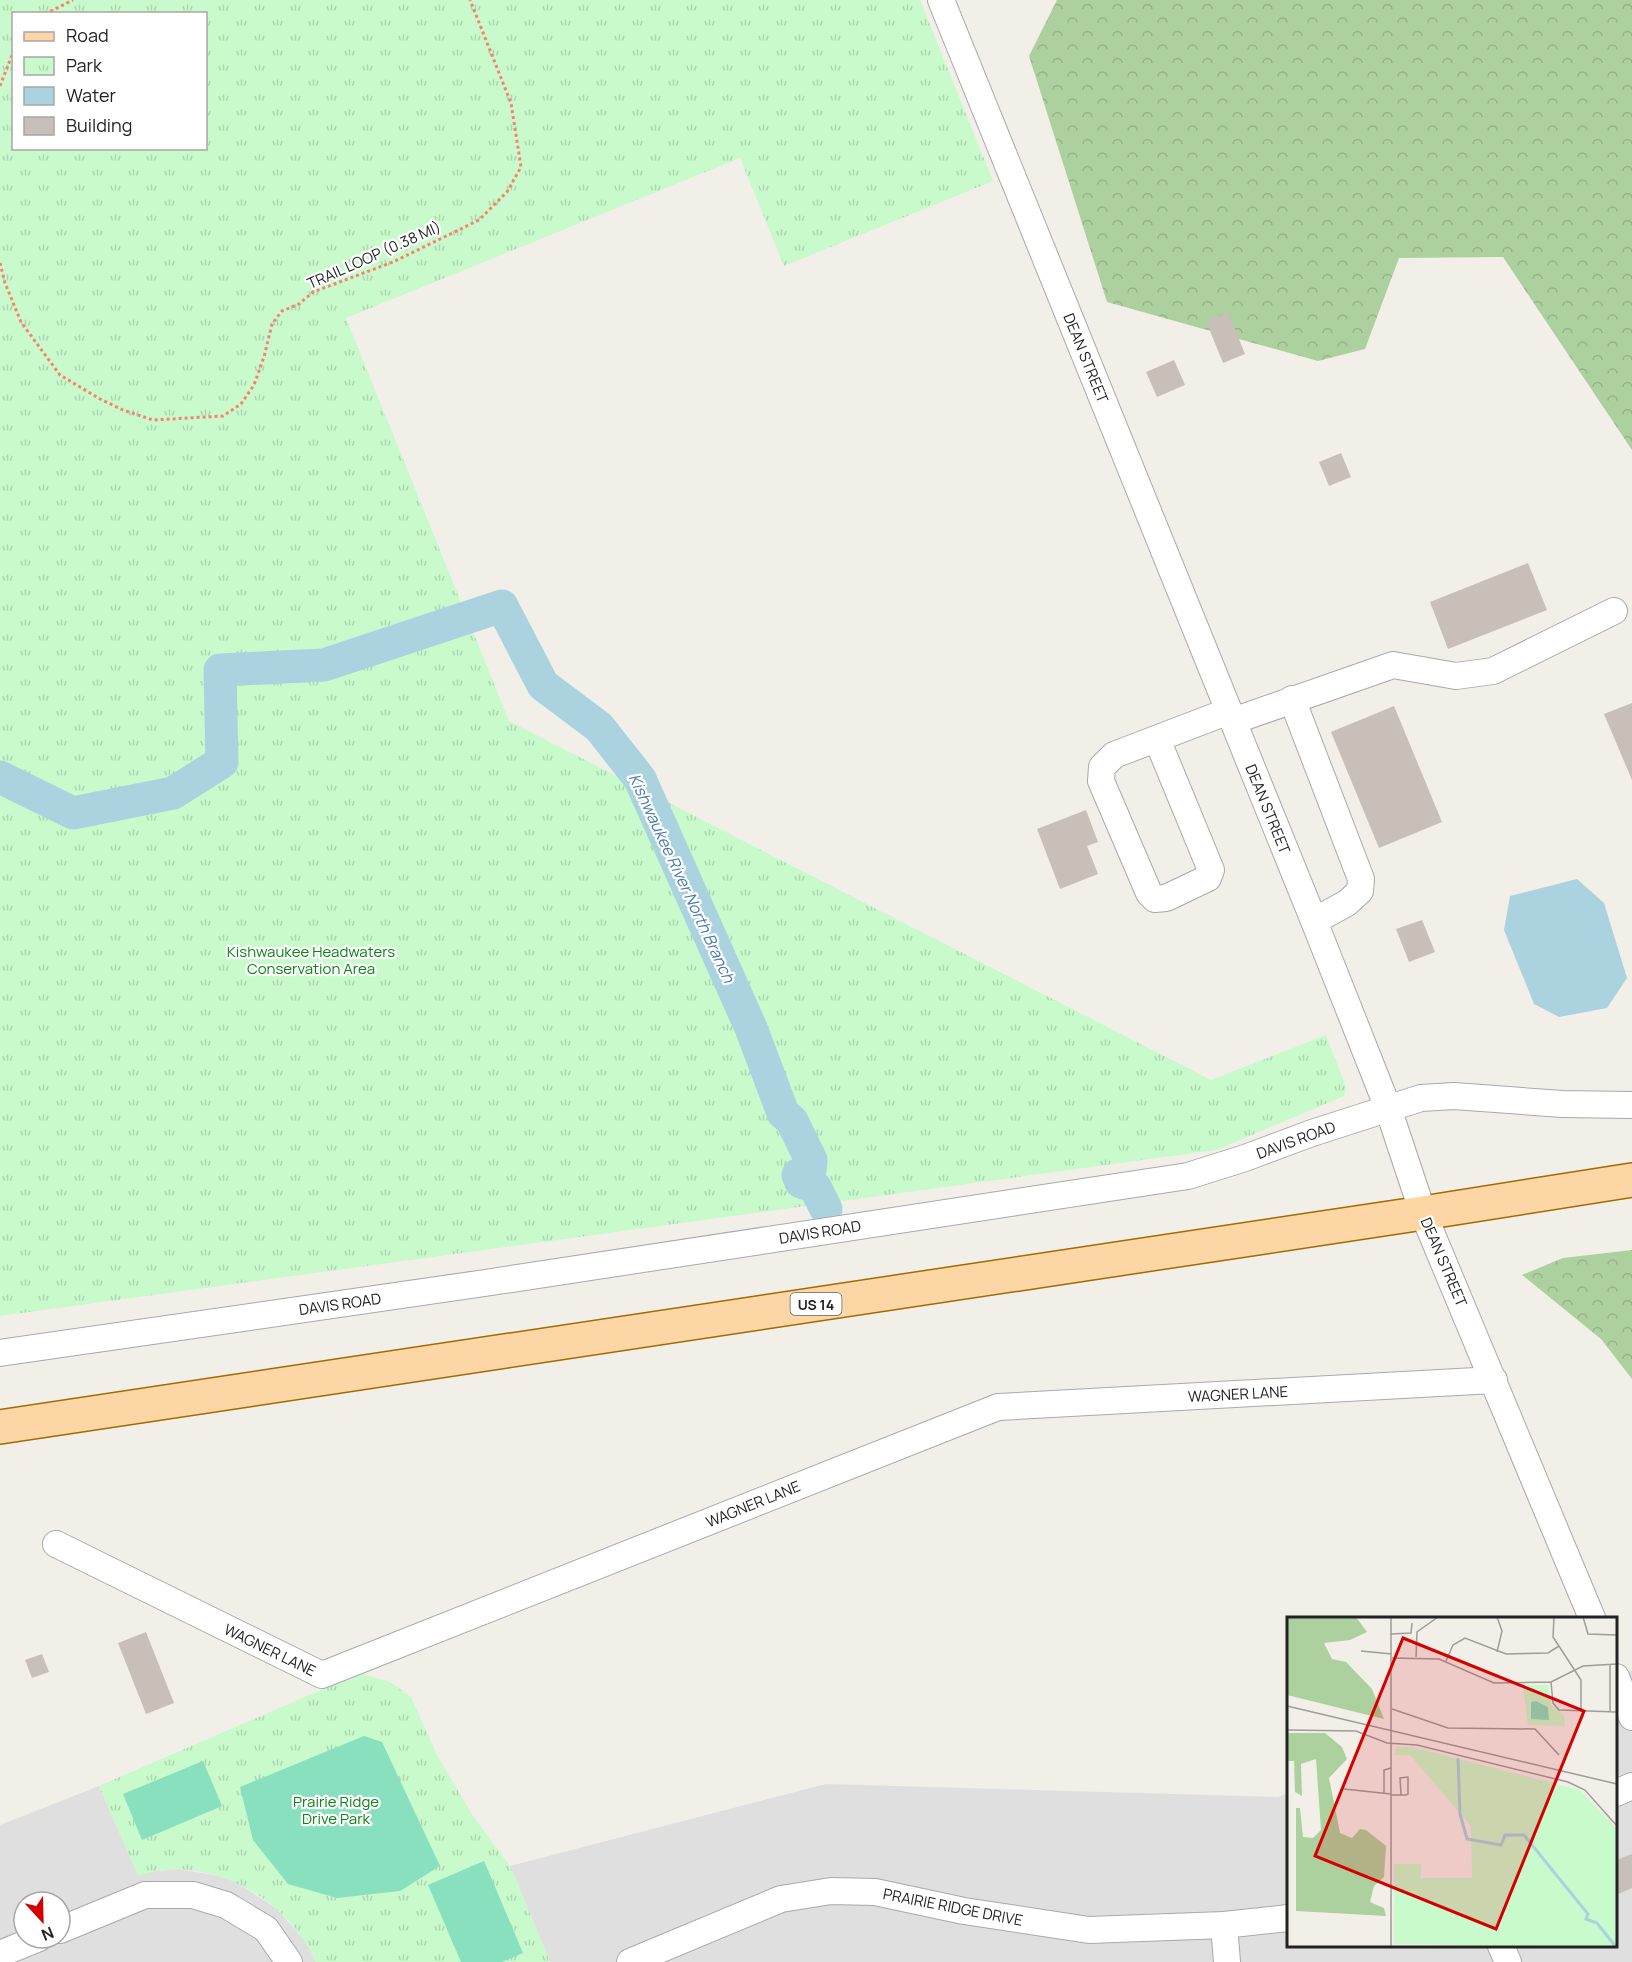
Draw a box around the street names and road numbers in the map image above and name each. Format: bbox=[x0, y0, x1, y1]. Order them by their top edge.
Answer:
street label: TRAIL LOOP (0.38 MI) bbox=[304, 216, 444, 294]
street label: DEAN STREET bbox=[1058, 310, 1114, 406]
street label: DEAN STREET bbox=[1240, 761, 1296, 857]
street label: DAVIS ROAD bbox=[1254, 1116, 1338, 1164]
street label: DEAN STREET bbox=[1416, 1214, 1472, 1310]
street label: DAVIS ROAD bbox=[778, 1215, 862, 1249]
street label: DAVIS ROAD bbox=[298, 1288, 382, 1320]
road number: US 14 bbox=[790, 1293, 842, 1315]
street label: WAGNER LANE bbox=[1188, 1381, 1288, 1407]
street label: WAGNER LANE bbox=[703, 1476, 803, 1532]
street label: WAGNER LANE bbox=[220, 1619, 320, 1681]
street label: PRAIRIE RIDGE DRIVE bbox=[881, 1883, 1025, 1931]

